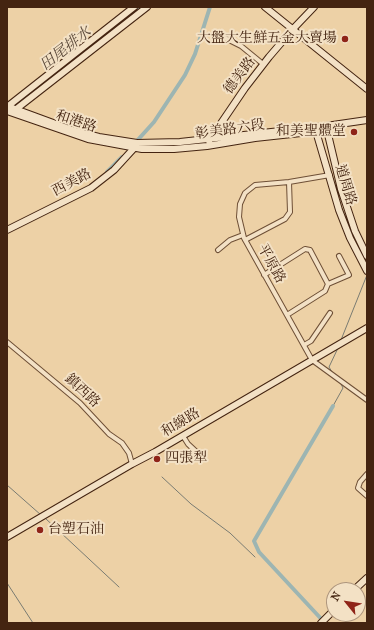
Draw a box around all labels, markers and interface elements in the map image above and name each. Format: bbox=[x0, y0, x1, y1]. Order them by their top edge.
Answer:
water label: 田尾排水 bbox=[37, 23, 95, 75]
place label: 大盤大生鮮五金大賣場 bbox=[197, 31, 337, 47]
marker: 大盤大生鮮五金大賣場 bbox=[340, 34, 350, 44]
street label: 德美路 bbox=[221, 54, 259, 98]
street label: 和港路 bbox=[53, 108, 99, 136]
street label: 彰美路六段 bbox=[194, 117, 266, 143]
place label: 和美聖體堂 bbox=[276, 124, 346, 140]
marker: 和美聖體堂 bbox=[349, 127, 359, 137]
street label: 道周路 bbox=[331, 162, 359, 208]
street label: 西美路 bbox=[50, 166, 94, 200]
street label: 平原路 bbox=[253, 242, 289, 286]
street label: 鎮西路 bbox=[61, 371, 103, 411]
street label: 和線路 bbox=[159, 405, 203, 441]
place label: 四張犁 bbox=[165, 451, 207, 467]
marker: 四張犁 bbox=[152, 454, 162, 464]
place label: 台塑石油 bbox=[48, 522, 104, 538]
marker: 台塑石油 bbox=[35, 525, 45, 535]
north arrow bbox=[326, 582, 366, 622]
text: N bbox=[328, 589, 344, 603]

